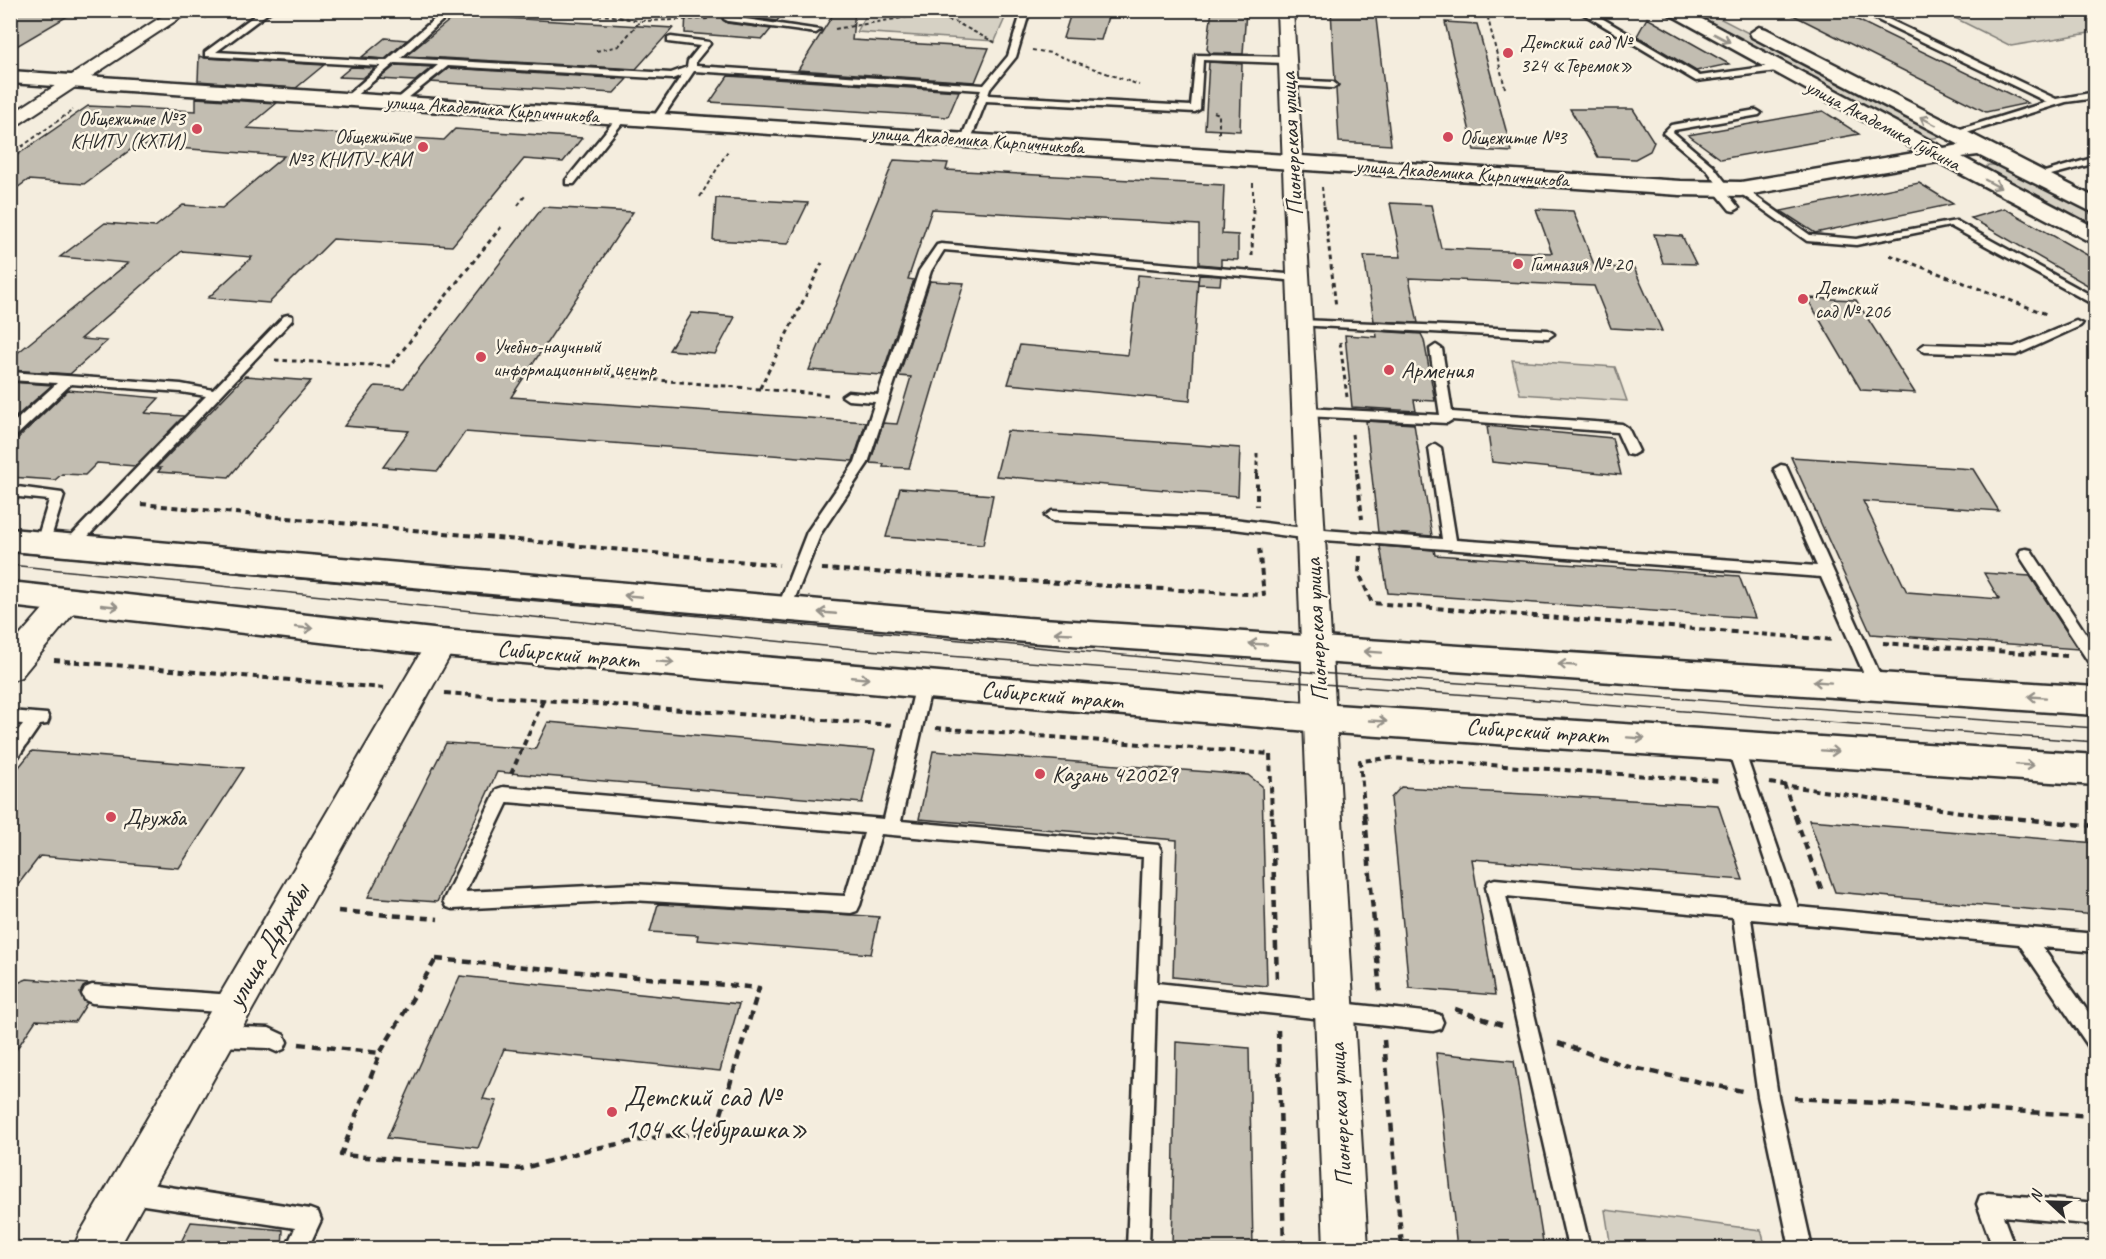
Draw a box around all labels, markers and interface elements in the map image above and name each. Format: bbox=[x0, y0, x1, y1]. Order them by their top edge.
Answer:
place label: Детский сад № 324 «Теремок» bbox=[1520, 30, 1635, 78]
one-way arrow bbox=[1713, 32, 1730, 44]
marker: Детский сад № 324 «Теремок» bbox=[1501, 46, 1515, 60]
street label: Пионерская улица bbox=[1272, 70, 1310, 216]
street label: улица Академика Губкина bbox=[1801, 73, 1966, 177]
street label: улица Академика Кирпичникова bbox=[384, 89, 601, 129]
place label: Общежитие №3 КНИТУ (КХТИ) bbox=[71, 106, 187, 154]
one-way arrow bbox=[1920, 115, 1938, 126]
street label: улица Академика Кирпичникова bbox=[869, 120, 1086, 160]
marker: Общежитие №3 КНИТУ (КХТИ) bbox=[190, 122, 204, 136]
place label: Общежитие №3 КНИТУ-КАИ bbox=[288, 124, 415, 172]
place label: Общежитие №3 bbox=[1460, 125, 1568, 150]
marker: Общежитие №3 bbox=[1441, 130, 1455, 144]
marker: Общежитие №3 КНИТУ-КАИ bbox=[416, 140, 430, 154]
street label: улица Академика Кирпичникова bbox=[1354, 153, 1571, 193]
one-way arrow bbox=[1983, 179, 2001, 190]
place label: Гимназия № 20 bbox=[1530, 252, 1634, 277]
marker: Гимназия № 20 bbox=[1511, 257, 1525, 271]
place label: Детский сад № 206 bbox=[1815, 276, 1891, 324]
marker: Детский сад № 206 bbox=[1796, 292, 1810, 306]
place label: Учебно-научный информационный центр bbox=[493, 334, 658, 382]
marker: Учебно-научный информационный центр bbox=[474, 350, 488, 364]
place label: Армения bbox=[1401, 355, 1474, 385]
marker: Армения bbox=[1382, 363, 1396, 377]
street label: Пионерская улица bbox=[1297, 556, 1335, 702]
one-way arrow bbox=[623, 590, 643, 601]
one-way arrow bbox=[100, 601, 120, 612]
one-way arrow bbox=[818, 607, 838, 618]
one-way arrow bbox=[294, 622, 314, 633]
one-way arrow bbox=[1054, 627, 1074, 638]
street label: Сибирский тракт bbox=[496, 633, 642, 675]
one-way arrow bbox=[1248, 638, 1268, 649]
one-way arrow bbox=[1363, 646, 1383, 657]
one-way arrow bbox=[655, 657, 675, 668]
one-way arrow bbox=[1558, 659, 1578, 670]
one-way arrow bbox=[849, 673, 869, 684]
street label: Сибирский тракт bbox=[980, 674, 1126, 716]
one-way arrow bbox=[1812, 677, 1832, 688]
one-way arrow bbox=[2028, 691, 2048, 702]
street label: Сибирский тракт bbox=[1465, 711, 1611, 751]
one-way arrow bbox=[1368, 716, 1388, 727]
one-way arrow bbox=[1625, 732, 1645, 743]
one-way arrow bbox=[1820, 746, 1840, 757]
place label: Казань 420029 bbox=[1052, 759, 1179, 790]
one-way arrow bbox=[2014, 759, 2034, 770]
marker: Казань 420029 bbox=[1033, 767, 1047, 781]
place label: Дружба bbox=[123, 802, 187, 832]
marker: Дружба bbox=[104, 810, 118, 824]
street label: улица Дружбы bbox=[216, 874, 318, 1015]
street label: Пионерская улица bbox=[1321, 1041, 1359, 1187]
place label: Детский сад № 104 «Чебурашка» bbox=[624, 1079, 807, 1146]
marker: Детский сад № 104 «Чебурашка» bbox=[605, 1105, 619, 1119]
north arrow bbox=[2019, 1172, 2079, 1232]
text: N bbox=[2025, 1186, 2048, 1205]

